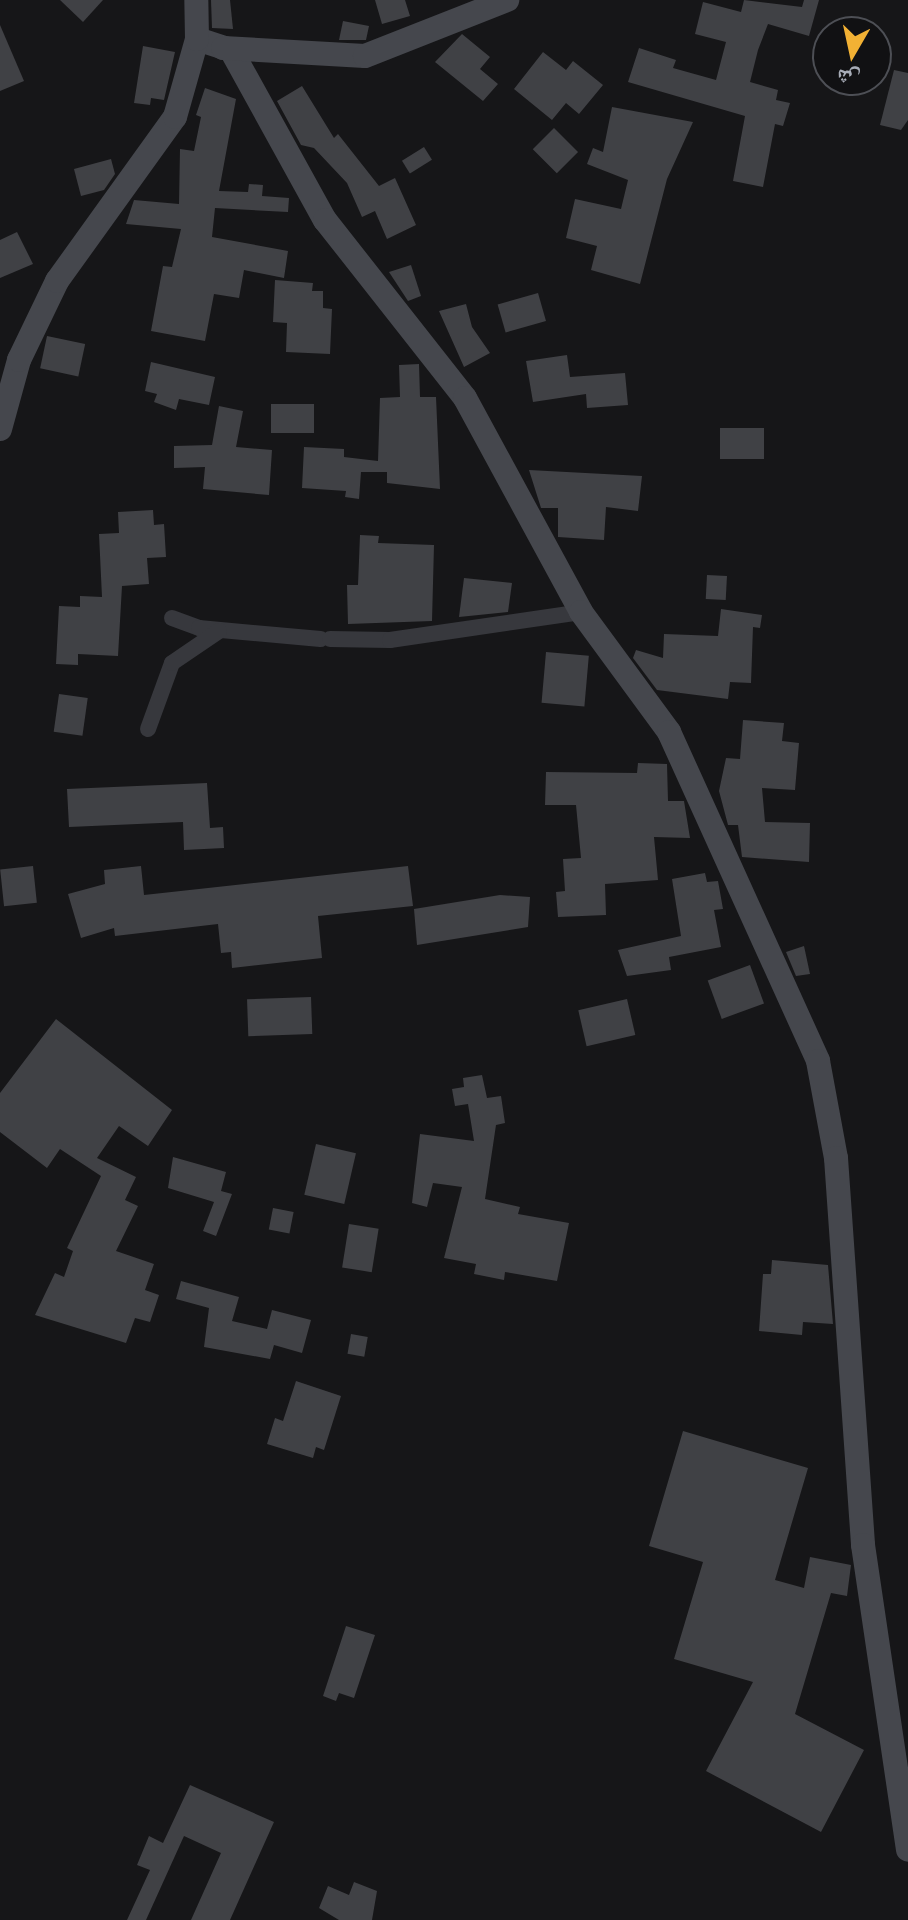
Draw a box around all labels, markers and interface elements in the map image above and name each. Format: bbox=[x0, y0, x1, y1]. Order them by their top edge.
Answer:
north arrow bbox=[812, 16, 892, 96]
text: ش bbox=[835, 61, 862, 95]

